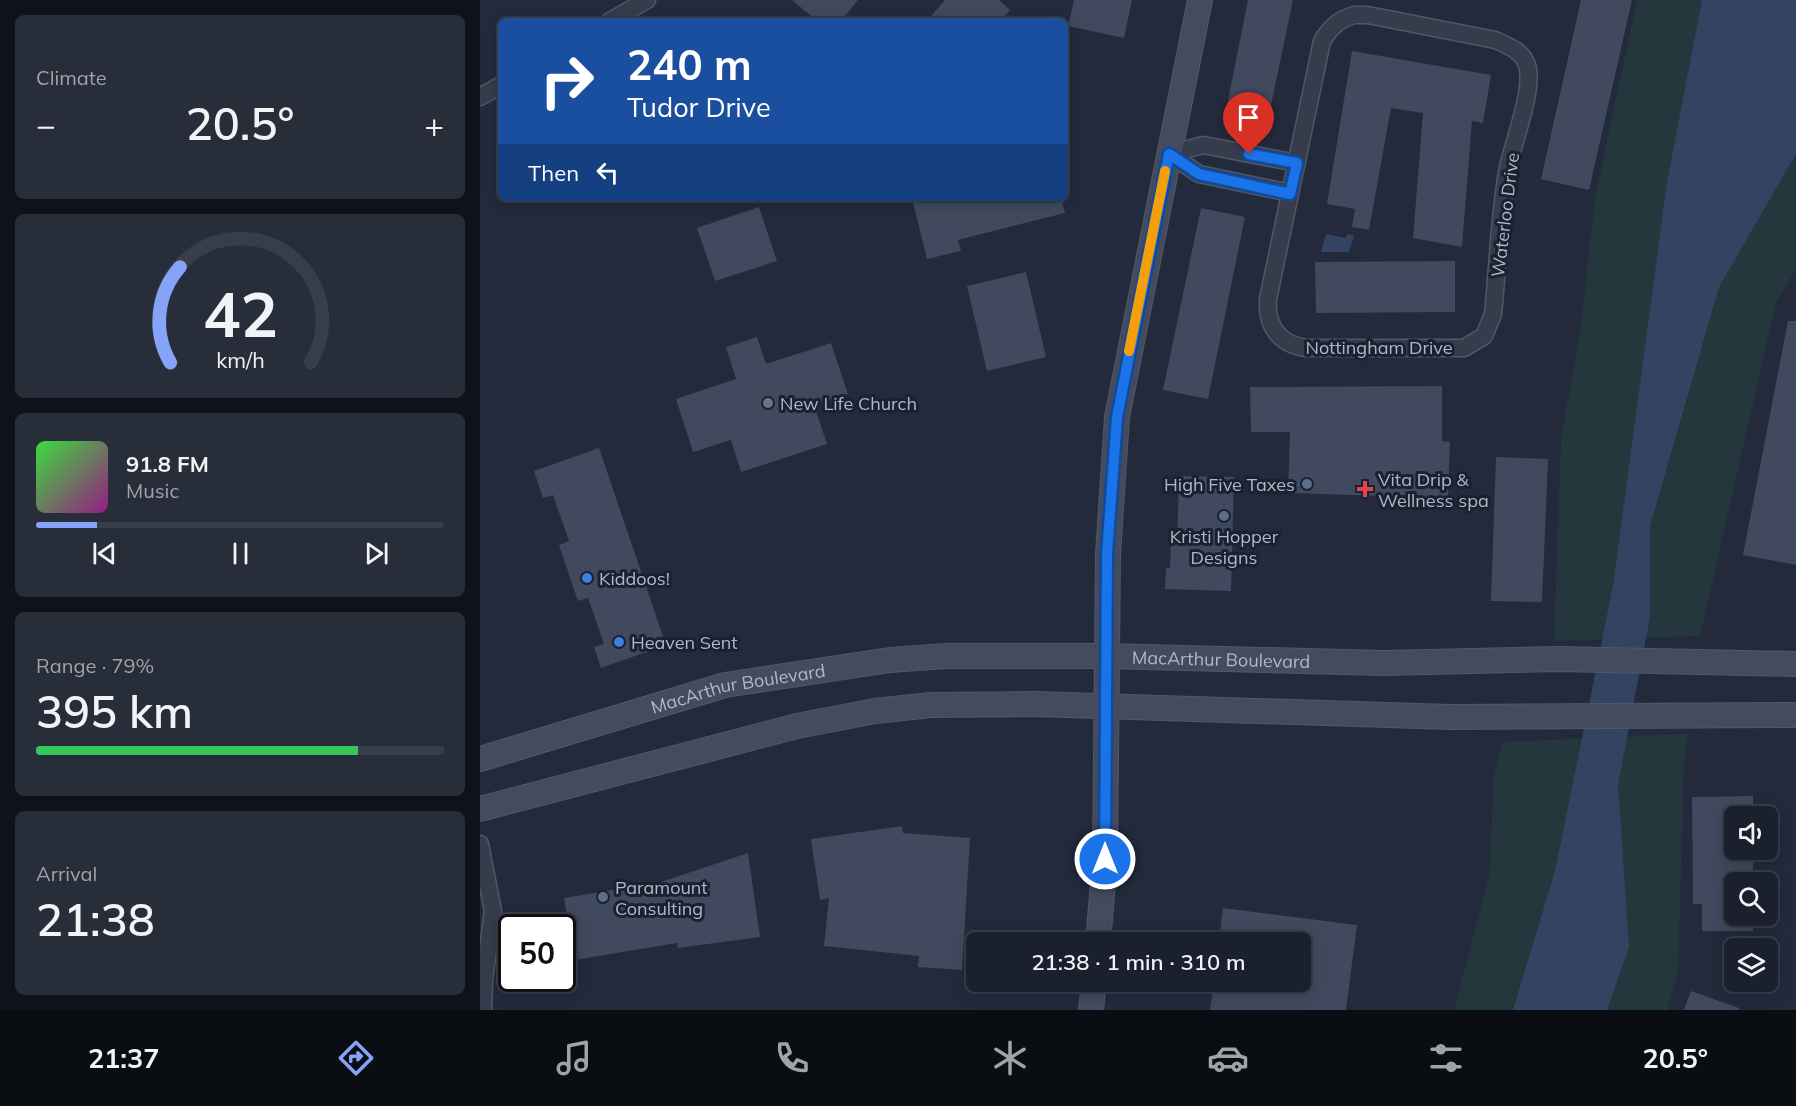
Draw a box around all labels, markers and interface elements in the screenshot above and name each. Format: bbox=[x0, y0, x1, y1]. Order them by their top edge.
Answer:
text: 240 m bbox=[627, 38, 752, 91]
icon: right bbox=[528, 42, 606, 120]
text: Climate bbox=[36, 65, 107, 90]
text: Tudor Drive bbox=[627, 90, 771, 124]
pin bbox=[1223, 92, 1274, 154]
text: 20.5° bbox=[186, 95, 294, 151]
icon: arrive bbox=[1232, 101, 1265, 134]
text: − bbox=[36, 104, 56, 145]
text: + bbox=[424, 104, 444, 145]
street label: Waterloo Drive bbox=[1486, 151, 1524, 279]
icon: left bbox=[591, 156, 624, 189]
text: Then bbox=[528, 159, 579, 187]
text: 42 bbox=[203, 274, 277, 353]
street label: Nottingham Drive bbox=[1305, 336, 1453, 359]
text: km/h bbox=[216, 346, 264, 373]
place label: New Life Church bbox=[780, 392, 917, 415]
marker: New Life Church bbox=[761, 396, 775, 410]
text: 91.8 FM bbox=[126, 450, 209, 478]
place label: Vita Drip & Wellness spa bbox=[1378, 468, 1489, 512]
place label: High Five Taxes bbox=[1164, 473, 1295, 496]
marker: High Five Taxes bbox=[1300, 477, 1314, 491]
text: Music bbox=[126, 478, 179, 503]
marker: Vita Drip & Wellness spa bbox=[1356, 480, 1374, 498]
marker: Kristi Hopper Designs bbox=[1217, 509, 1231, 523]
place label: Kristi Hopper Designs bbox=[1170, 525, 1279, 569]
icon: previous bbox=[88, 537, 121, 570]
icon: pause bbox=[224, 537, 257, 570]
icon: next bbox=[360, 537, 393, 570]
place label: Kiddoos! bbox=[599, 567, 670, 590]
marker: Kiddoos! bbox=[580, 571, 594, 585]
place label: Heaven Sent bbox=[631, 631, 738, 654]
marker: Heaven Sent bbox=[612, 635, 626, 649]
street label: MacArthur Boulevard bbox=[1132, 645, 1310, 673]
text: Range · 79% bbox=[36, 653, 154, 678]
street label: MacArthur Boulevard bbox=[648, 658, 827, 718]
text: 395 km bbox=[36, 683, 193, 739]
map controls bbox=[1724, 806, 1778, 992]
button: sound bbox=[1724, 806, 1778, 860]
position arrow bbox=[1073, 827, 1137, 891]
text: Arrival bbox=[36, 861, 97, 886]
button: search bbox=[1724, 872, 1778, 926]
place label: Paramount Consulting bbox=[615, 876, 708, 920]
marker: Paramount Consulting bbox=[596, 890, 610, 904]
text: 21:38 bbox=[36, 891, 155, 947]
speed limit sign: 50 bbox=[498, 914, 576, 992]
button: layers bbox=[1724, 938, 1778, 992]
text: 21:38 · 1 min · 310 m bbox=[1031, 948, 1246, 976]
icon: directions bbox=[335, 1037, 377, 1079]
icon: music bbox=[553, 1037, 595, 1079]
icon: phone bbox=[771, 1037, 813, 1079]
icon: climate bbox=[989, 1037, 1031, 1079]
icon: car bbox=[1207, 1037, 1249, 1079]
icon: filters bbox=[1425, 1037, 1467, 1079]
text: 21:37 bbox=[88, 1041, 159, 1075]
text: 20.5° bbox=[1642, 1041, 1708, 1075]

